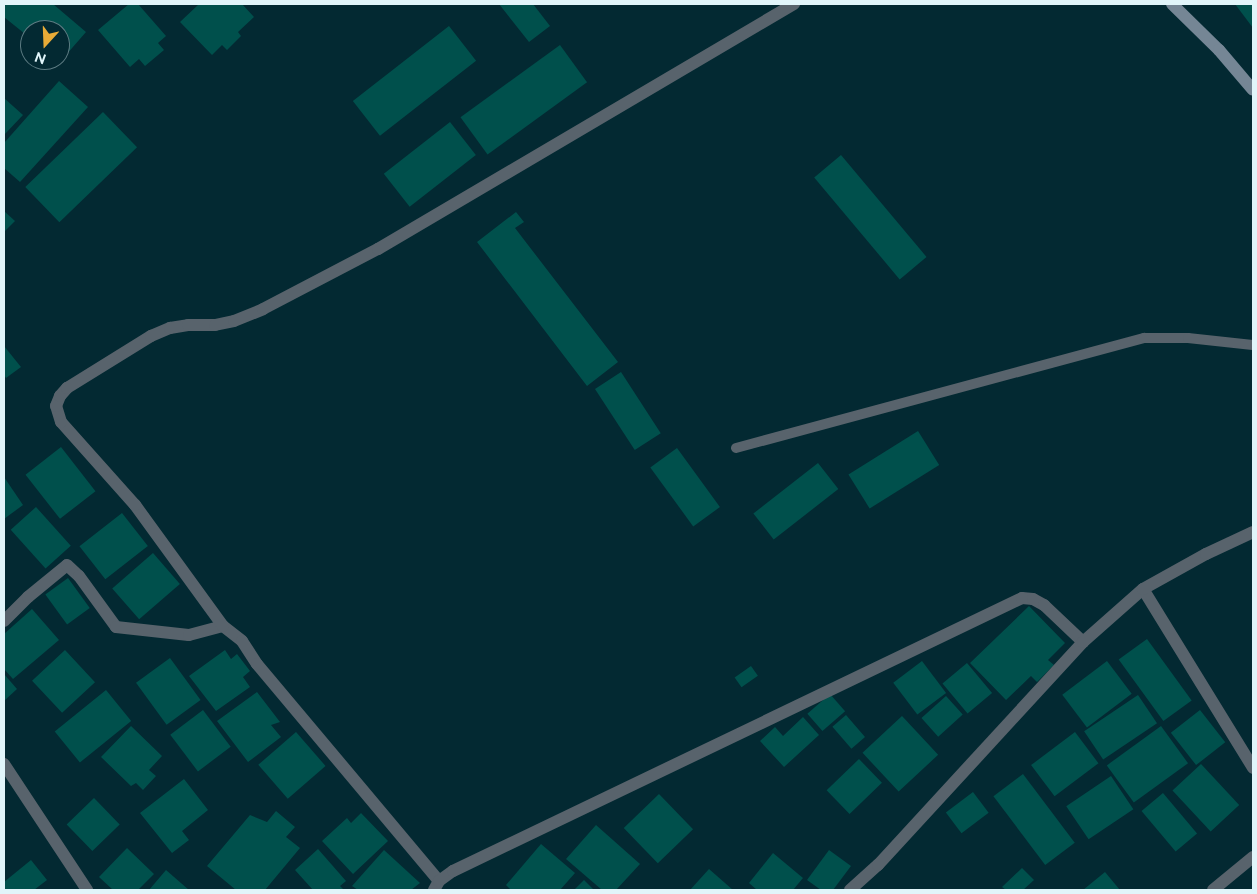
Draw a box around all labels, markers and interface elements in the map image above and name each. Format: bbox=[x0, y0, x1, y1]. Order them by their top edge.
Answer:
north arrow bbox=[20, 20, 70, 70]
text: N bbox=[32, 49, 48, 68]

